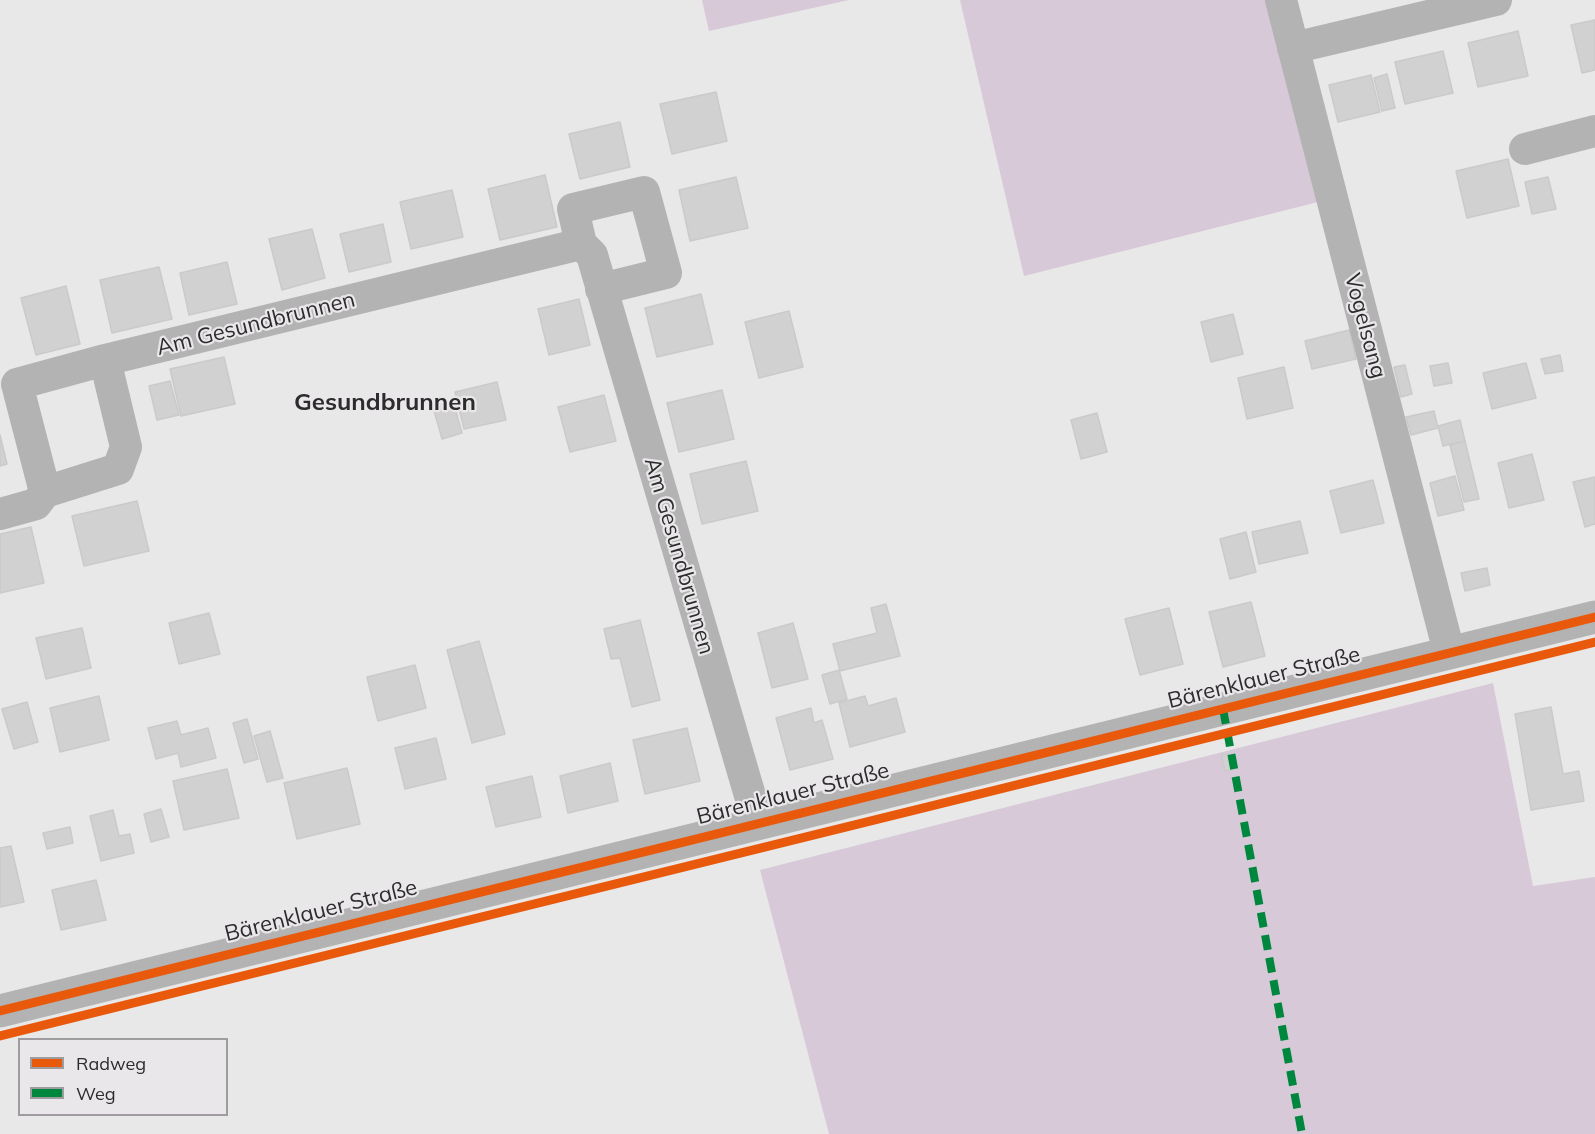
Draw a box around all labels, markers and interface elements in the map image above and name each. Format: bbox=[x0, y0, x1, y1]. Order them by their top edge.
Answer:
street label: Vogelsang bbox=[1338, 271, 1392, 381]
street label: Am Gesundbrunnen bbox=[154, 287, 358, 361]
district label: Gesundbrunnen bbox=[294, 389, 476, 417]
street label: Am Gesundbrunnen bbox=[638, 455, 720, 657]
street label: Bärenklauer Straße bbox=[1165, 641, 1363, 715]
street label: Bärenklauer Straße bbox=[694, 757, 892, 831]
street label: Bärenklauer Straße bbox=[222, 874, 420, 948]
legend bbox=[18, 1038, 228, 1116]
text: Radweg bbox=[76, 1052, 146, 1075]
text: Weg bbox=[76, 1082, 116, 1105]

